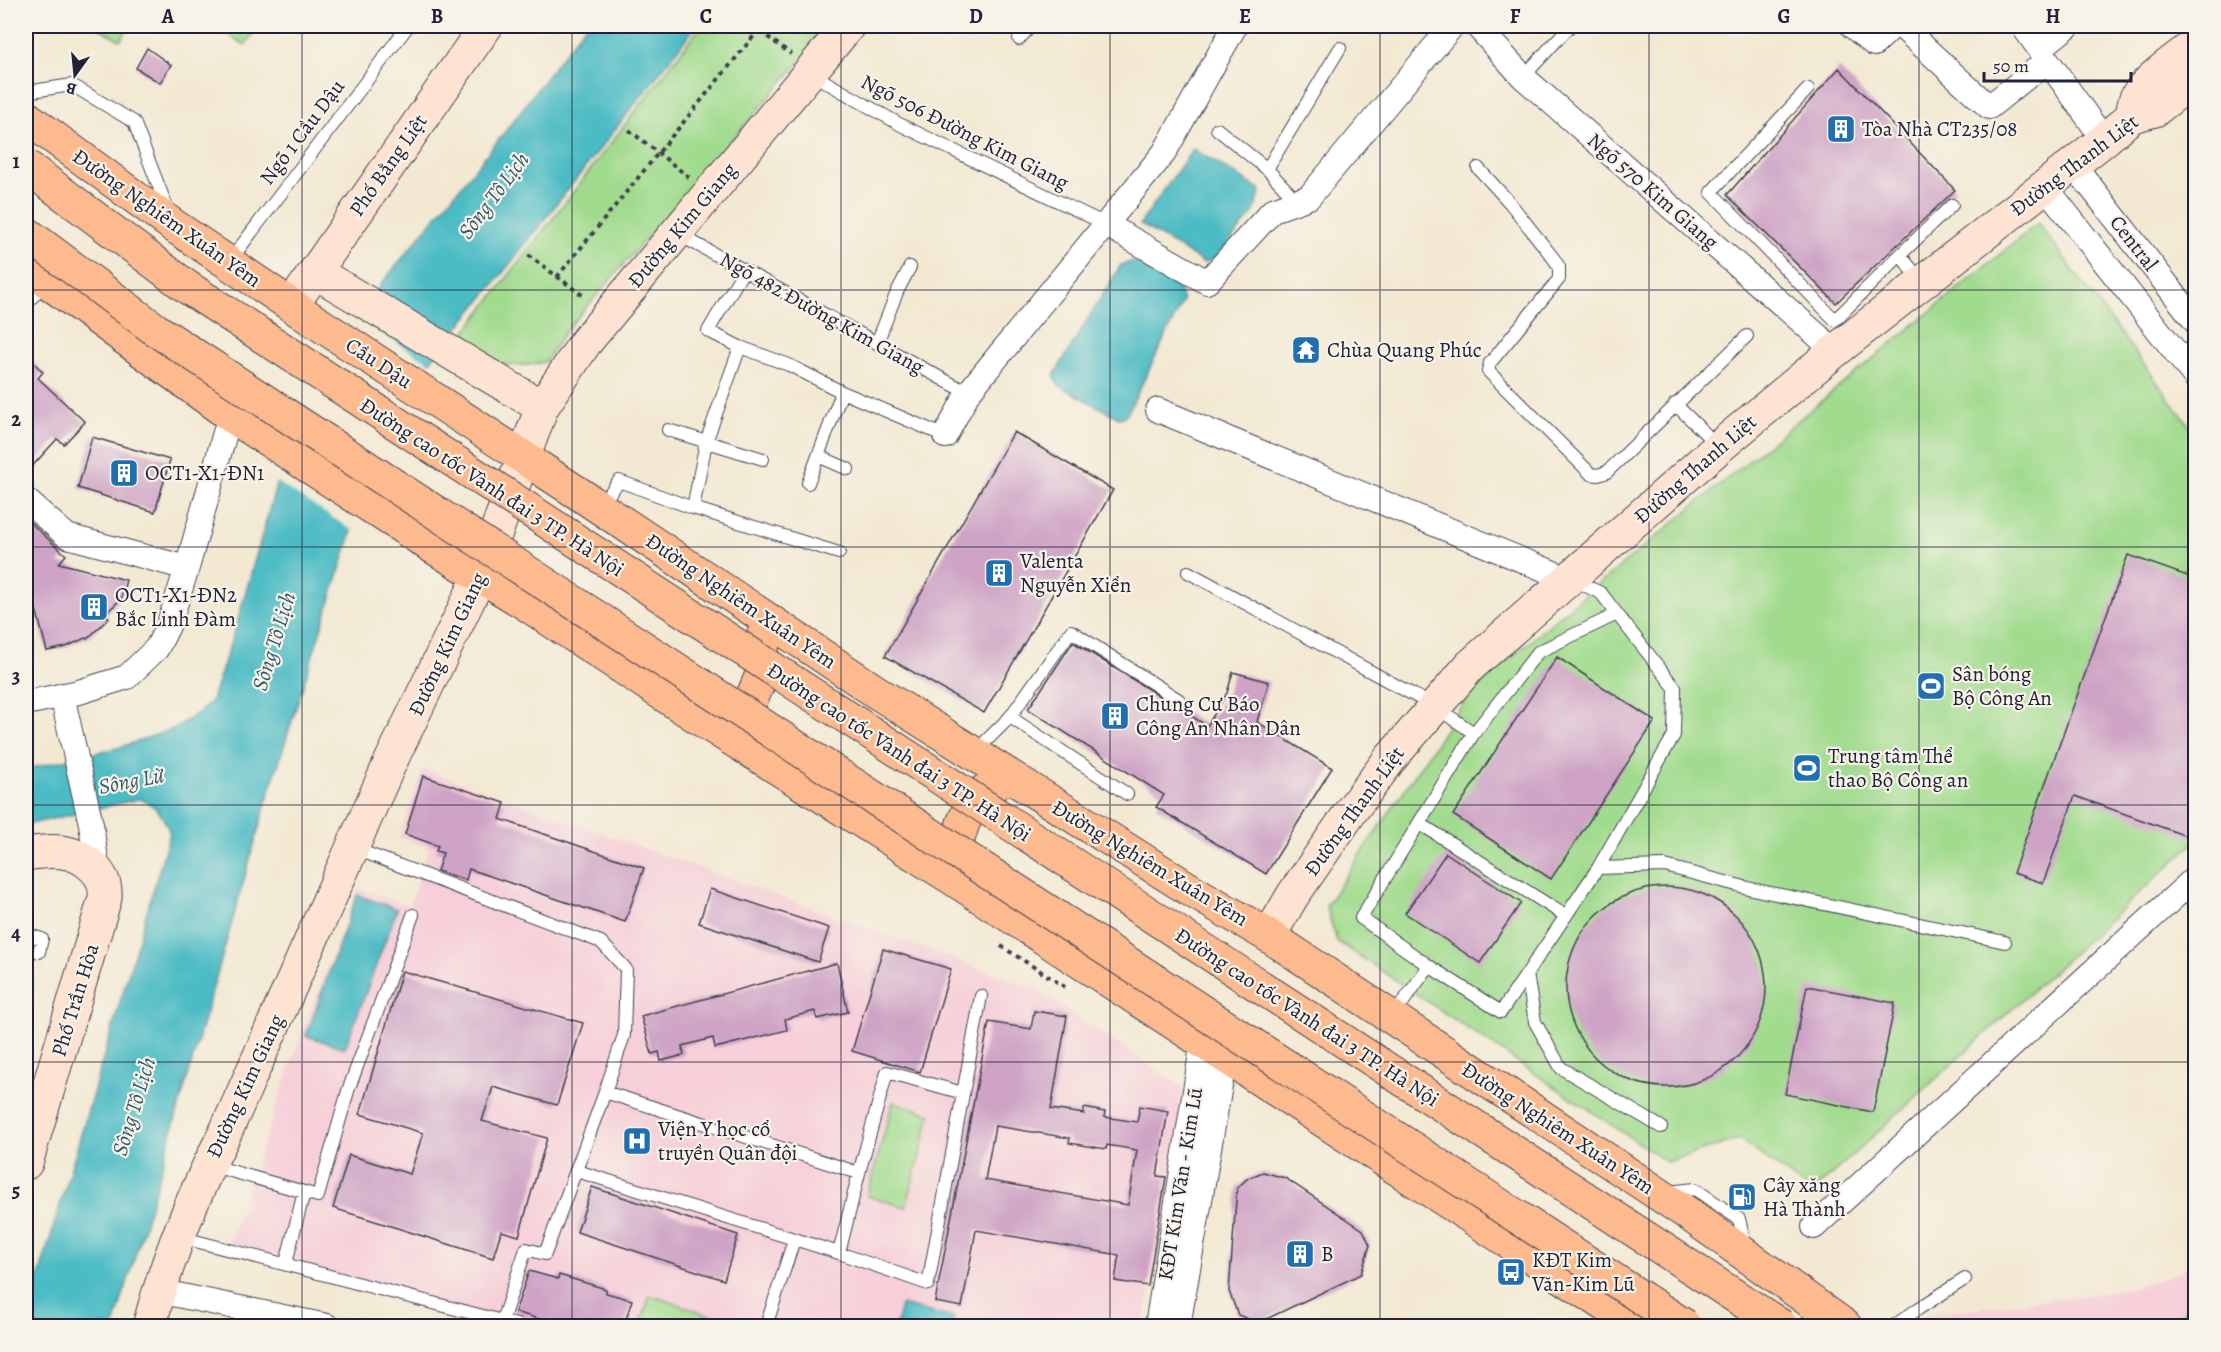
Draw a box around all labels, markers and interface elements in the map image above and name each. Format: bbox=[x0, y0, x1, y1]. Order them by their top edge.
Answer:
text: A bbox=[161, 3, 175, 30]
text: B bbox=[431, 3, 443, 30]
text: C bbox=[700, 3, 712, 30]
text: D bbox=[969, 3, 983, 30]
text: E bbox=[1239, 3, 1251, 30]
text: F bbox=[1510, 3, 1521, 30]
text: G bbox=[1777, 3, 1791, 30]
text: H bbox=[2046, 3, 2061, 30]
north arrow bbox=[45, 45, 105, 105]
scale bar bbox=[1984, 45, 2131, 83]
text: 50 m bbox=[1993, 54, 2029, 78]
street label: Ngõ 506 Đường Kim Giang bbox=[856, 67, 1074, 197]
street label: Ngõ 1 Cầu Dậu bbox=[253, 73, 351, 191]
text: B bbox=[64, 77, 79, 100]
street label: Đường Thanh Liệt bbox=[2004, 107, 2144, 223]
street label: Phố Bằng Liệt bbox=[342, 108, 434, 222]
building icon: Tòa Nhà CT235/08 bbox=[1825, 113, 1857, 145]
place label: Tòa Nhà CT235/08 bbox=[1862, 115, 2018, 143]
street label: Ngõ 570 Kim Giang bbox=[1582, 126, 1725, 256]
street label: Đường Nghiêm Xuân Yêm bbox=[67, 142, 267, 294]
water label: Sông Tô Lịch bbox=[451, 146, 536, 245]
text: 1 bbox=[12, 148, 20, 175]
street label: Đường Kim Giang bbox=[621, 156, 743, 294]
street label: Central bbox=[2103, 209, 2165, 277]
street label: Ngõ 482 Đường Kim Giang bbox=[715, 245, 929, 381]
street label: Cầu Dậu bbox=[340, 331, 418, 395]
temple icon: Chùa Quang Phúc bbox=[1290, 334, 1322, 366]
place label: Chùa Quang Phúc bbox=[1327, 336, 1482, 364]
street label: Đường cao tốc Vành đai 3 TP. Hà Nội bbox=[354, 391, 630, 583]
text: 2 bbox=[11, 406, 21, 433]
street label: Đường Thanh Liệt bbox=[1628, 408, 1762, 530]
building icon: OCT1-X1-ĐN1 bbox=[108, 457, 140, 489]
place label: OCT1-X1-ĐN1 bbox=[145, 459, 264, 487]
street label: Đường Nghiêm Xuân Yêm bbox=[640, 527, 842, 675]
place label: Valenta Nguyễn Xiển bbox=[1019, 547, 1131, 599]
building icon: Valenta Nguyễn Xiển bbox=[983, 557, 1015, 589]
street label: Đường Kim Giang bbox=[401, 567, 493, 720]
place label: OCT1-X1-ĐN2 Bắc Linh Đàm bbox=[115, 581, 237, 633]
water label: Sông Tô Lịch bbox=[245, 588, 303, 694]
building icon: OCT1-X1-ĐN2 Bắc Linh Đàm bbox=[78, 591, 110, 623]
street label: Đường cao tốc Vành đai 3 TP. Hà Nội bbox=[761, 656, 1037, 848]
place label: Sân bóng Bộ Công An bbox=[1952, 660, 2052, 712]
text: 3 bbox=[12, 663, 20, 690]
sports icon: Sân bóng Bộ Công An bbox=[1915, 670, 1947, 702]
place label: Chung Cư Báo Công An Nhân Dân bbox=[1136, 690, 1301, 742]
building icon: Chung Cư Báo Công An Nhân Dân bbox=[1099, 700, 1131, 732]
street label: Đường Thanh Liệt bbox=[1297, 740, 1411, 882]
place label: Trung tâm Thể thao Bộ Công an bbox=[1828, 742, 1968, 794]
sports icon: Trung tâm Thể thao Bộ Công an bbox=[1791, 752, 1823, 784]
water label: Sông Lừ bbox=[96, 760, 167, 802]
street label: Đường Nghiêm Xuân Yêm bbox=[1047, 793, 1253, 933]
text: 4 bbox=[11, 920, 21, 947]
street label: Đường cao tốc Vành đai 3 TP. Hà Nội bbox=[1169, 921, 1445, 1113]
street label: Phố Trần Hòa bbox=[44, 940, 106, 1060]
street label: Đường Kim Giang bbox=[199, 1009, 291, 1162]
water label: Sông Tô Lịch bbox=[105, 1053, 163, 1159]
street label: Đường Nghiêm Xuân Yêm bbox=[1456, 1055, 1660, 1201]
street label: KĐT Kim Văn - Kim Lũ bbox=[1151, 1085, 1209, 1282]
place label: Viện Y học cổ truyền Quân đội bbox=[657, 1115, 798, 1167]
hospital icon: Viện Y học cổ truyền Quân đội bbox=[621, 1125, 653, 1157]
place label: Cây xăng Hà Thành bbox=[1763, 1171, 1846, 1223]
text: 5 bbox=[12, 1177, 20, 1204]
fuel station icon: Cây xăng Hà Thành bbox=[1726, 1181, 1758, 1213]
building icon: B bbox=[1284, 1238, 1316, 1270]
place label: B bbox=[1321, 1240, 1334, 1268]
place label: KĐT Kim Văn-Kim Lũ bbox=[1531, 1246, 1635, 1298]
bus stop icon: KĐT Kim Văn-Kim Lũ bbox=[1495, 1256, 1527, 1288]

